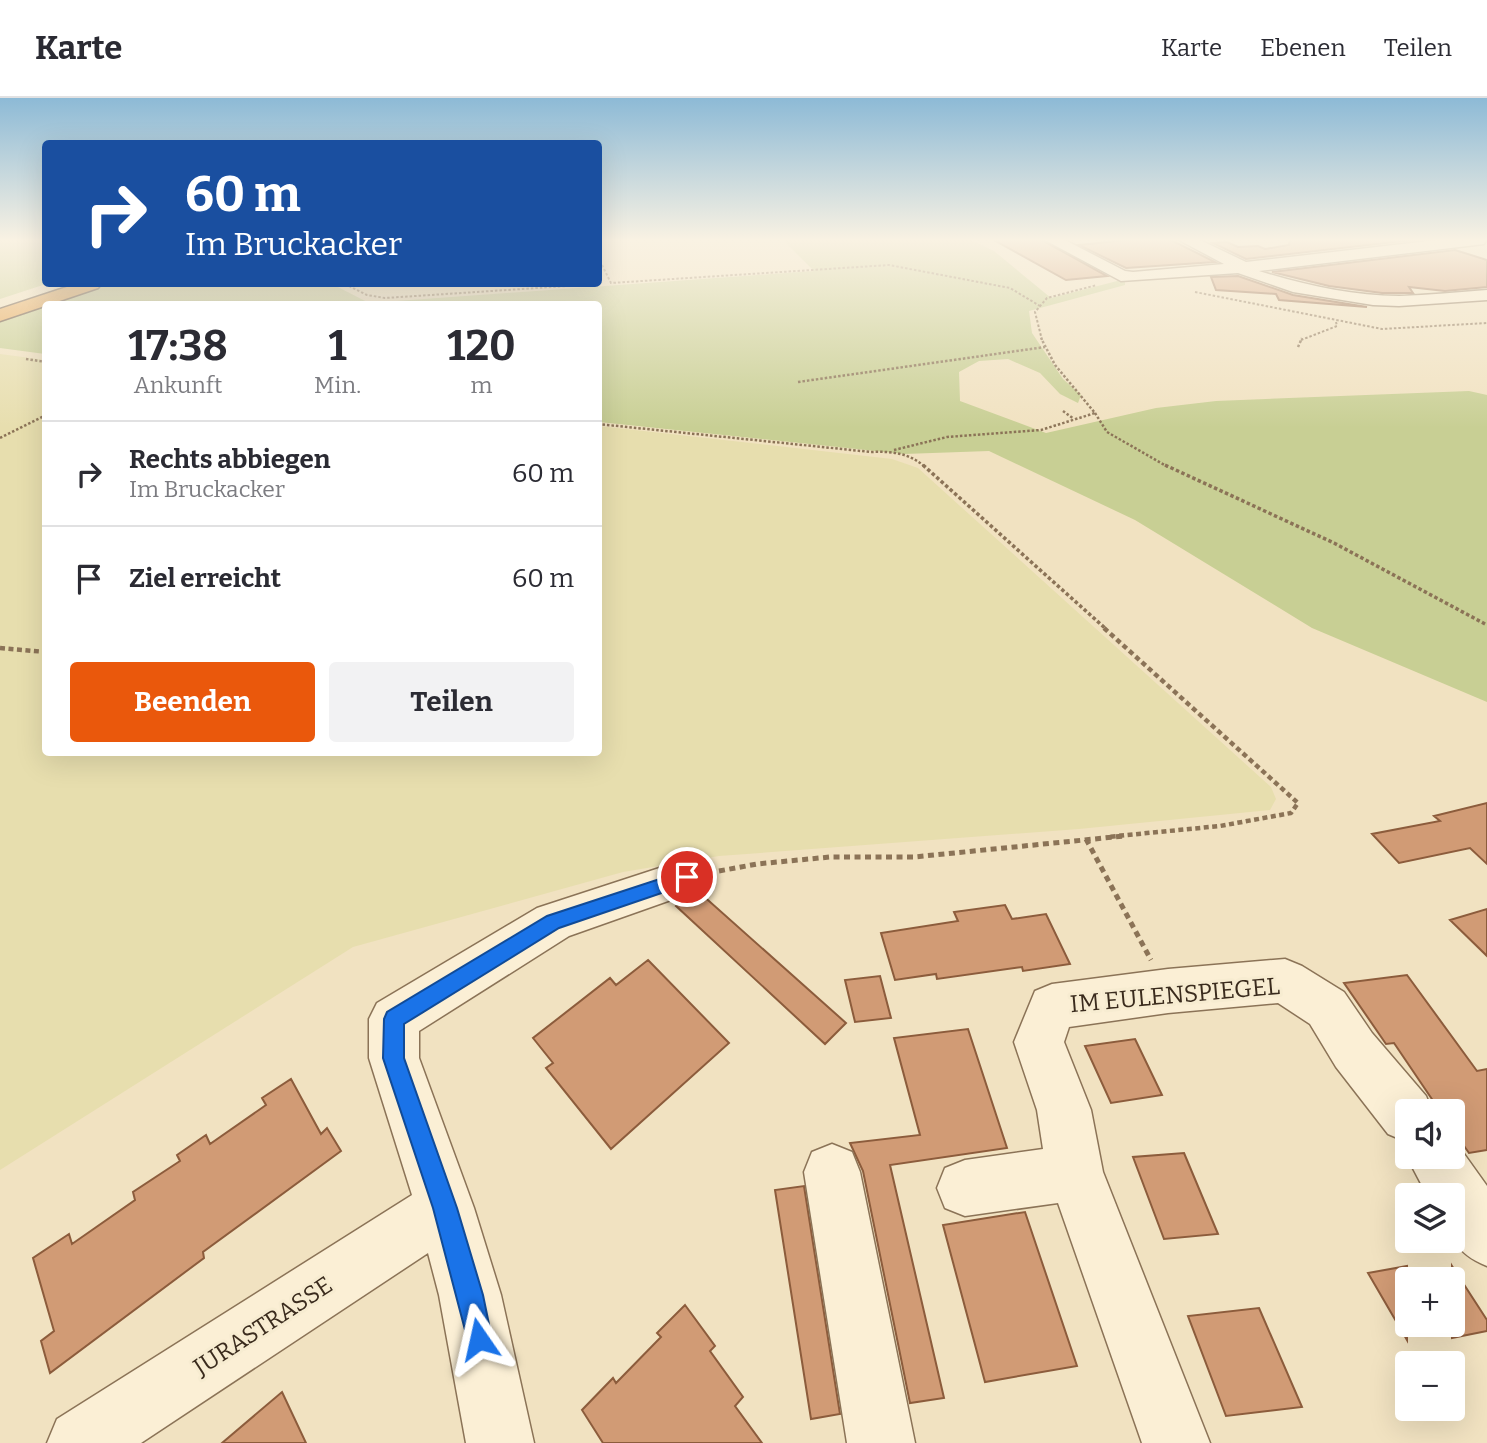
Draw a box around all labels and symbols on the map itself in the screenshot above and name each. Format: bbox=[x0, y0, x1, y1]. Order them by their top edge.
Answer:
pin bbox=[657, 847, 717, 907]
street label: IM EULENSPIEGEL bbox=[1069, 972, 1281, 1018]
street label: JURASTRASSE bbox=[188, 1271, 338, 1382]
position arrow bbox=[442, 1302, 516, 1376]

